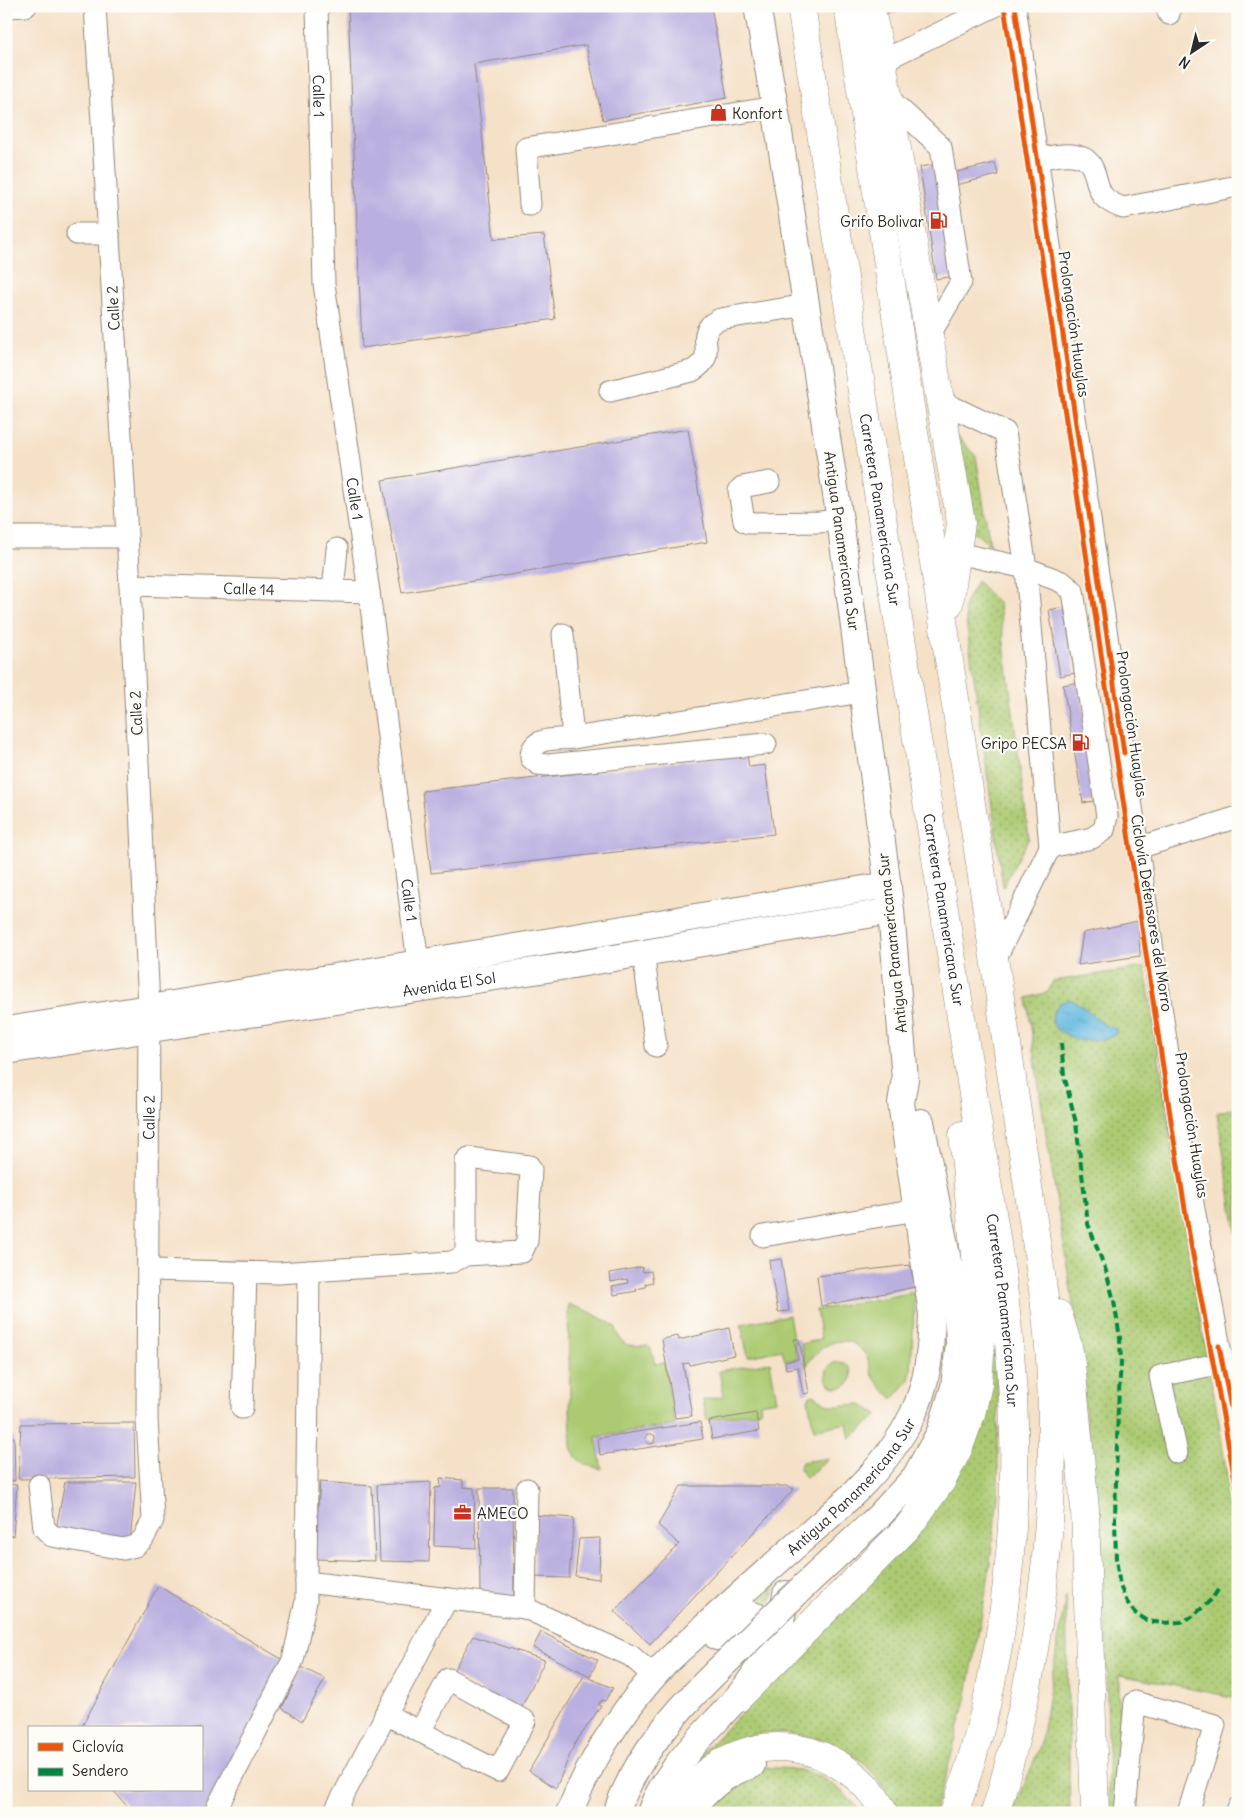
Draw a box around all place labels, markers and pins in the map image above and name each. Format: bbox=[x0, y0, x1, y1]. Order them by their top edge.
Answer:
shop icon: Konfort bbox=[708, 103, 728, 123]
place label: Konfort bbox=[732, 104, 782, 123]
fuel station icon: Grifo Bolivar bbox=[928, 211, 948, 231]
place label: Grifo Bolivar bbox=[840, 212, 924, 231]
fuel station icon: Gripo PECSA bbox=[1071, 733, 1091, 753]
place label: Gripo PECSA bbox=[981, 734, 1067, 753]
office icon: AMECO bbox=[453, 1503, 473, 1523]
place label: AMECO bbox=[477, 1504, 529, 1523]

